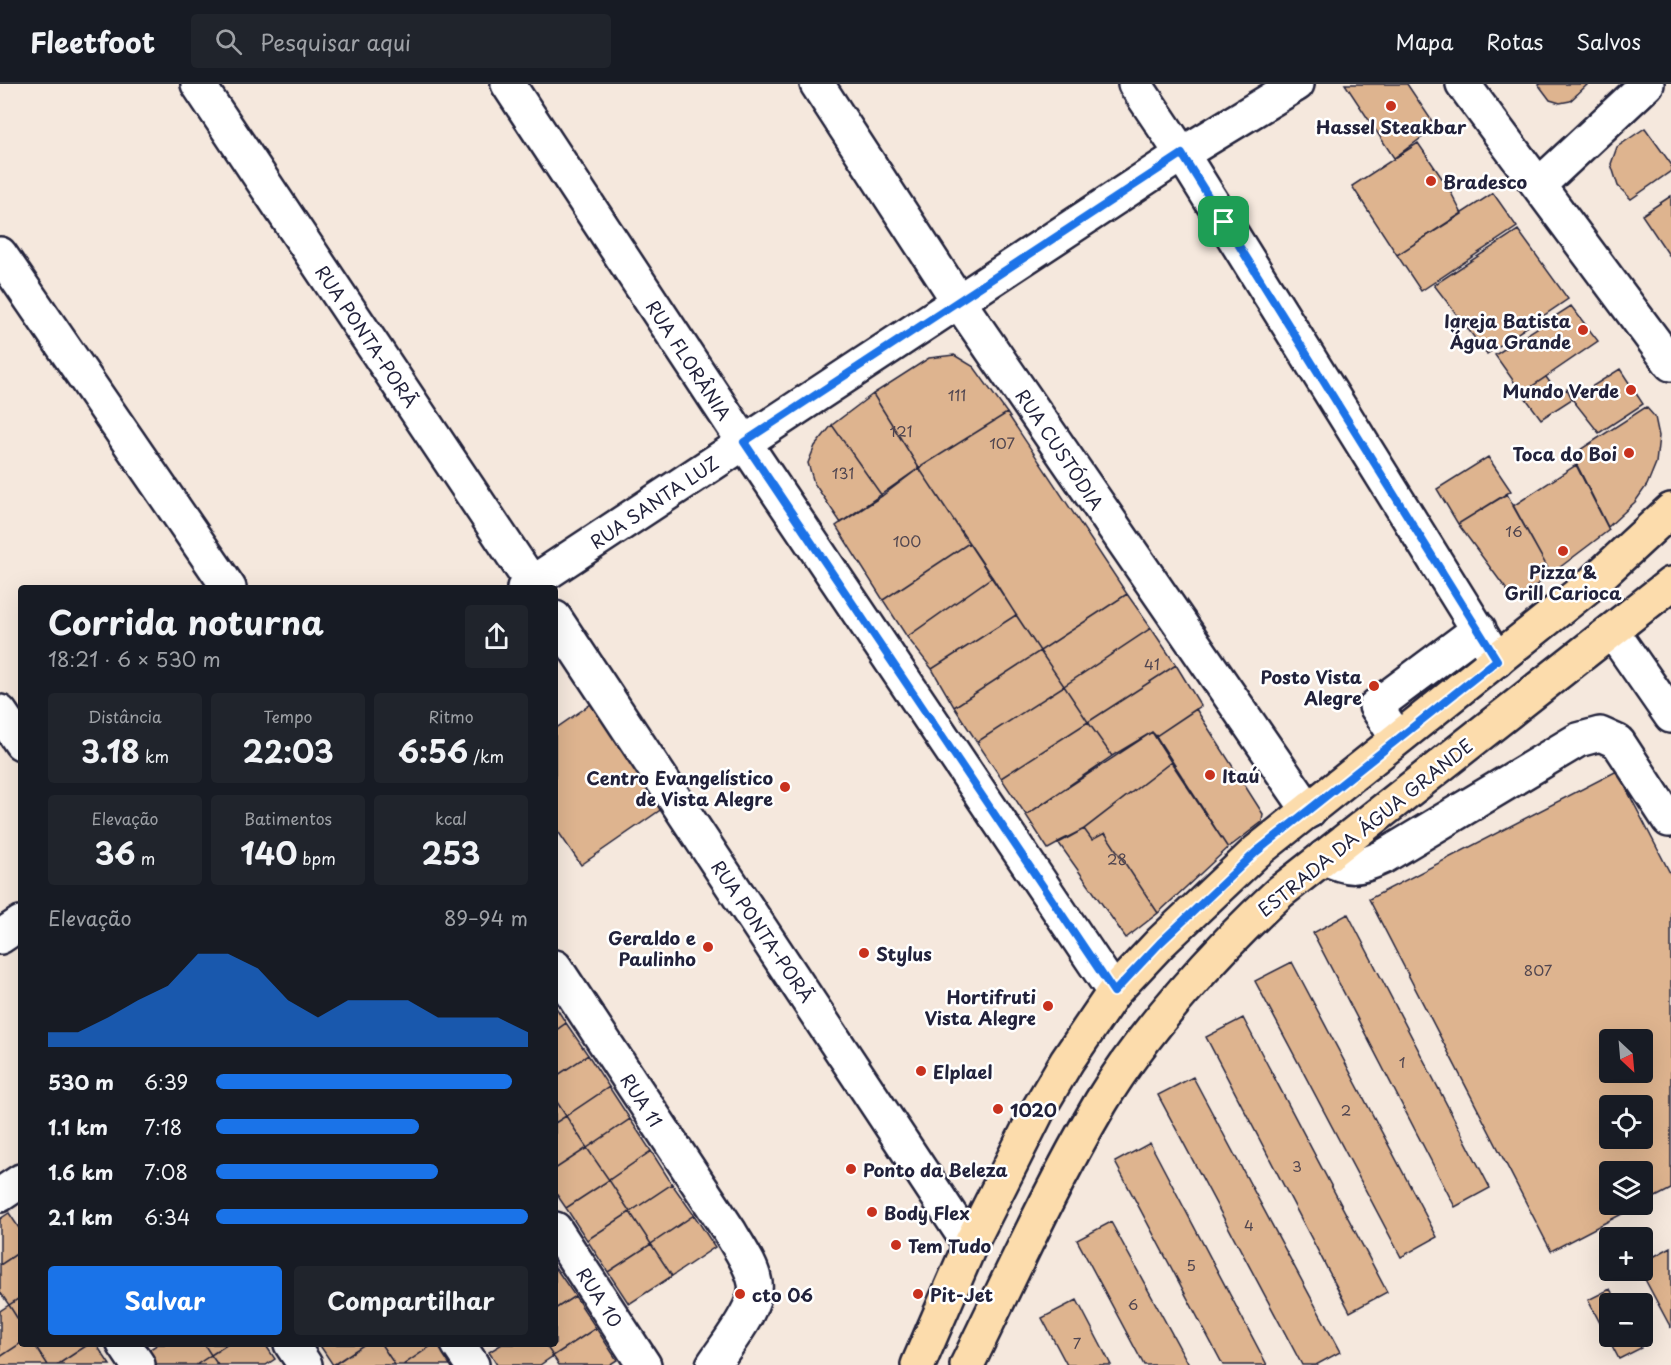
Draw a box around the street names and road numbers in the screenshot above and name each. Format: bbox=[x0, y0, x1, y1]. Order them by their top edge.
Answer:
street label: RUA PONTA-PORÃ bbox=[309, 259, 425, 413]
street label: RUA FLORÂNIA bbox=[640, 295, 738, 426]
street label: RUA CUSTÓDIA bbox=[1010, 383, 1110, 515]
street label: RUA SANTA LUZ bbox=[584, 449, 724, 555]
street label: ESTRADA DA ÁGUA GRANDE bbox=[1252, 732, 1478, 922]
street label: RUA PONTA-PORÃ bbox=[705, 854, 821, 1008]
street label: RUA 11 bbox=[615, 1068, 669, 1132]
street label: RUA 10 bbox=[571, 1262, 629, 1332]

